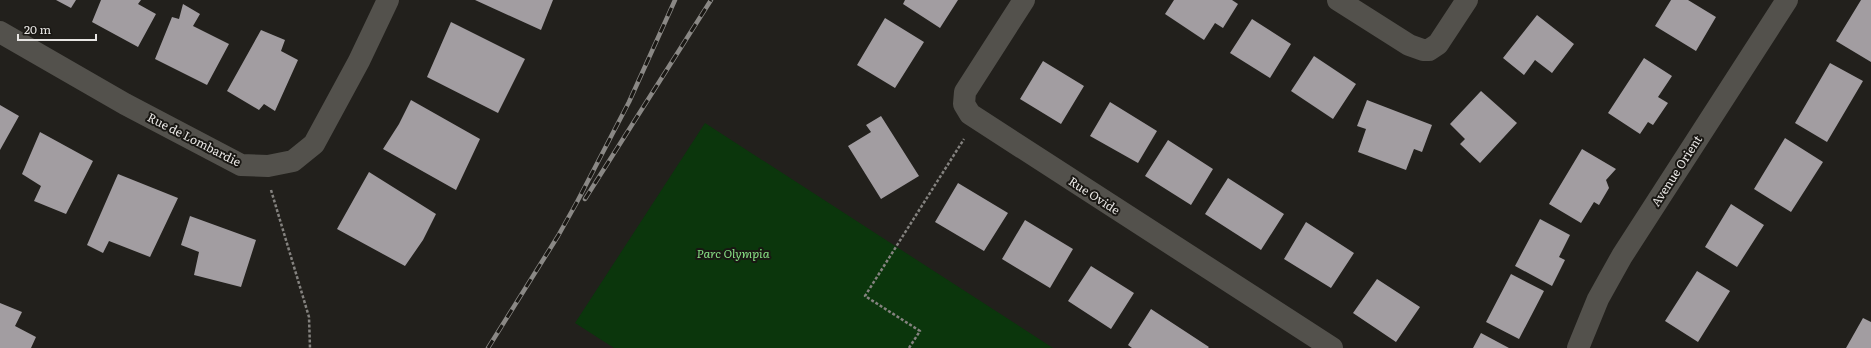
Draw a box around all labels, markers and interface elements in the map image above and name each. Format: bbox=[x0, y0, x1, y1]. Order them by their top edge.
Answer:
scale bar bbox=[18, 16, 96, 42]
text: 20 m bbox=[24, 20, 51, 38]
street label: Rue de Lombardie bbox=[145, 108, 244, 170]
street label: Avenue Orient bbox=[1646, 131, 1706, 210]
street label: Rue Ovide bbox=[1065, 172, 1124, 218]
park label: Parc Olympia bbox=[696, 244, 770, 262]

